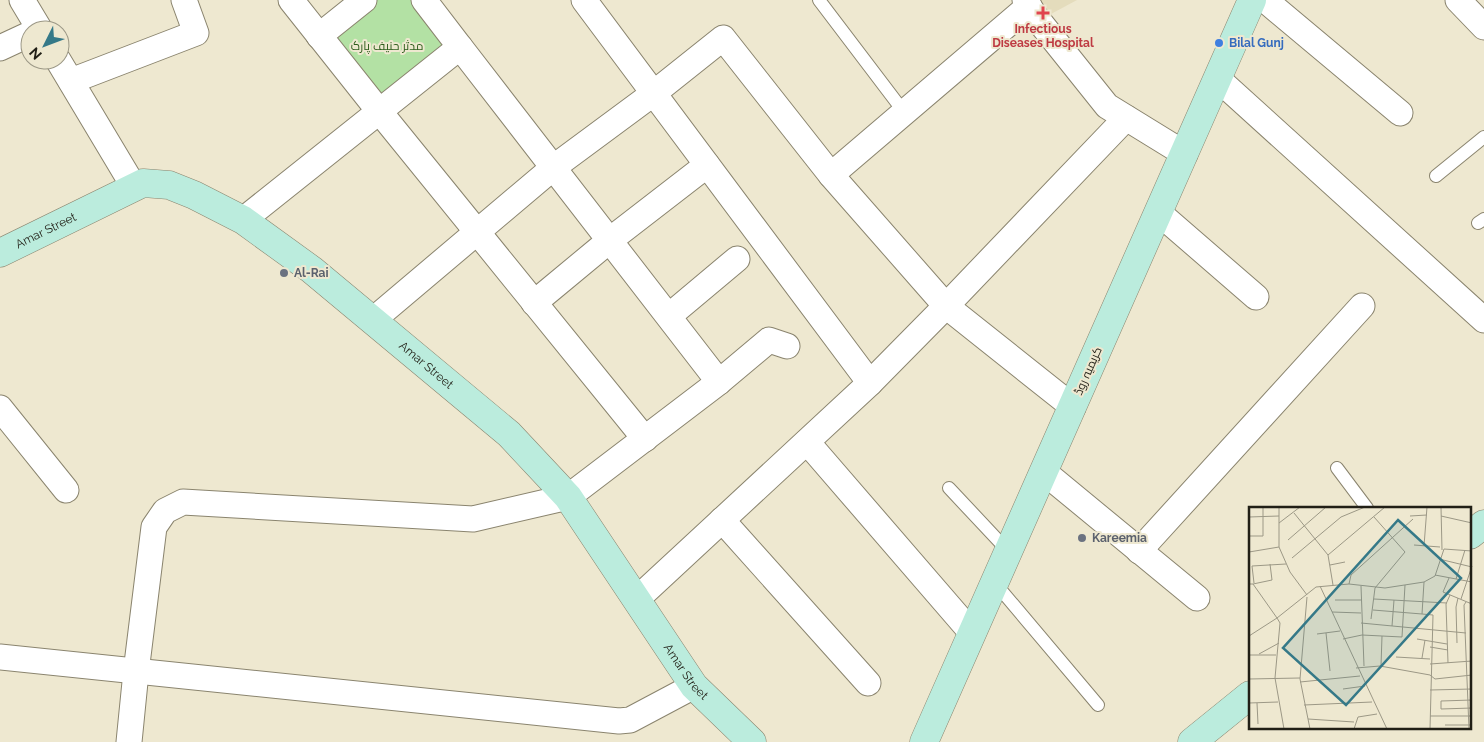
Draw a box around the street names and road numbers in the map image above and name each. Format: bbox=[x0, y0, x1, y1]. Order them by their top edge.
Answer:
street label: Amar Street bbox=[13, 210, 79, 251]
street label: Amar Street bbox=[396, 339, 456, 392]
street label: کریمیہ روڈ bbox=[1071, 345, 1105, 397]
street label: Amar Street bbox=[661, 641, 711, 703]

